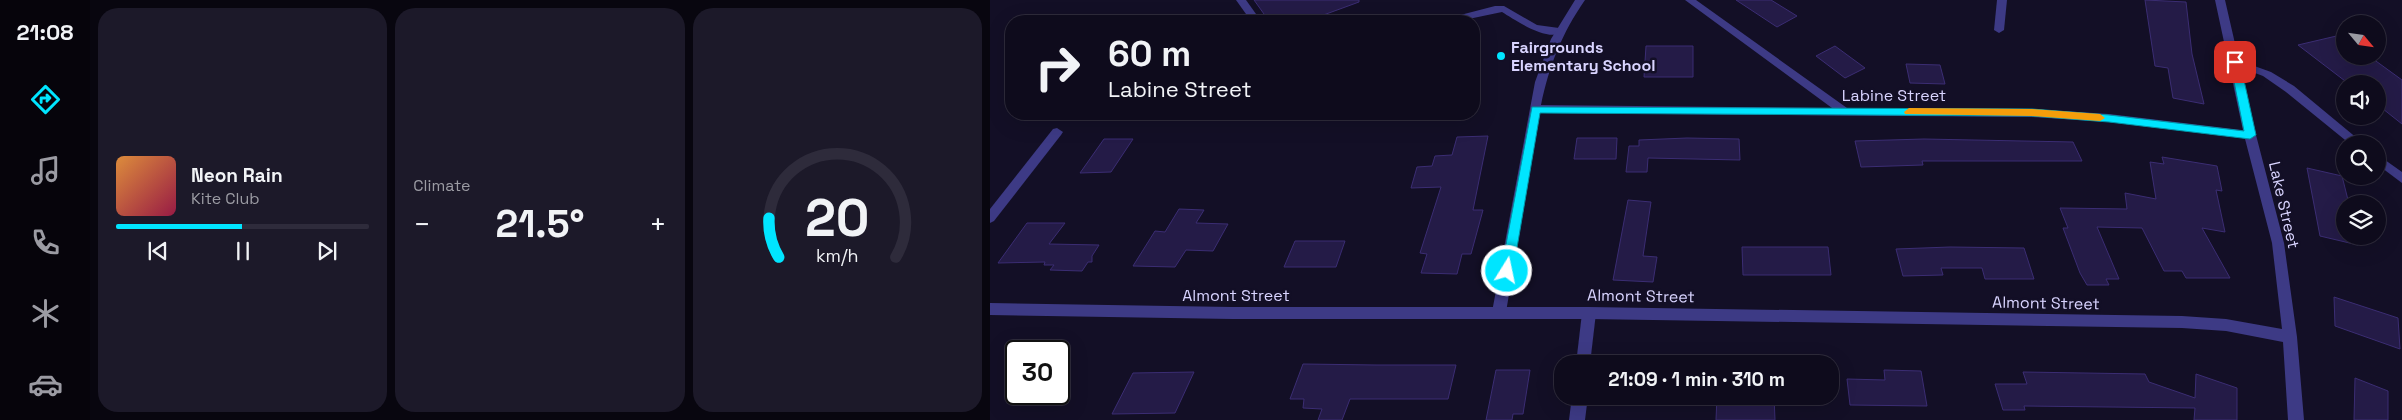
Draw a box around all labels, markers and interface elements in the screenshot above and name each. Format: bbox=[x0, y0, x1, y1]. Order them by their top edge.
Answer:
north arrow bbox=[2336, 15, 2386, 65]
map controls bbox=[2336, 15, 2386, 245]
text: 21:08 bbox=[16, 18, 74, 46]
text: 60 m bbox=[1108, 32, 1191, 76]
icon: right bbox=[1025, 35, 1090, 100]
place label: Fairgrounds Elementary School bbox=[1511, 37, 1655, 76]
pin bbox=[2214, 41, 2256, 83]
icon: arrive bbox=[2221, 48, 2249, 76]
marker: Fairgrounds Elementary School bbox=[1495, 50, 1507, 62]
text: Labine Street bbox=[1108, 75, 1252, 103]
button: sound bbox=[2336, 75, 2386, 125]
icon: directions bbox=[28, 82, 63, 117]
street label: Labine Street bbox=[1842, 85, 1946, 106]
button: search bbox=[2336, 135, 2386, 185]
icon: music bbox=[28, 153, 63, 188]
street label: Lake Street bbox=[2264, 159, 2304, 251]
text: Neon Rain bbox=[191, 163, 283, 188]
text: Climate bbox=[413, 175, 470, 196]
text: 20 bbox=[805, 185, 870, 251]
text: Kite Club bbox=[191, 188, 260, 209]
button: layers bbox=[2336, 195, 2386, 245]
text: 21.5° bbox=[496, 200, 584, 248]
text: − bbox=[413, 206, 431, 242]
text: + bbox=[649, 206, 667, 242]
icon: phone bbox=[28, 225, 63, 260]
icon: previous bbox=[144, 237, 172, 265]
icon: pause bbox=[229, 237, 257, 265]
icon: next bbox=[313, 237, 341, 265]
text: km/h bbox=[816, 244, 859, 267]
position arrow bbox=[1480, 244, 1532, 296]
street label: Almont Street bbox=[1182, 285, 1290, 306]
street label: Almont Street bbox=[1587, 285, 1695, 307]
street label: Almont Street bbox=[1992, 292, 2100, 314]
icon: climate bbox=[28, 296, 63, 331]
speed limit sign: 30 bbox=[1005, 340, 1070, 405]
icon: car bbox=[28, 367, 63, 402]
text: 21:09 · 1 min · 310 m bbox=[1608, 367, 1785, 392]

